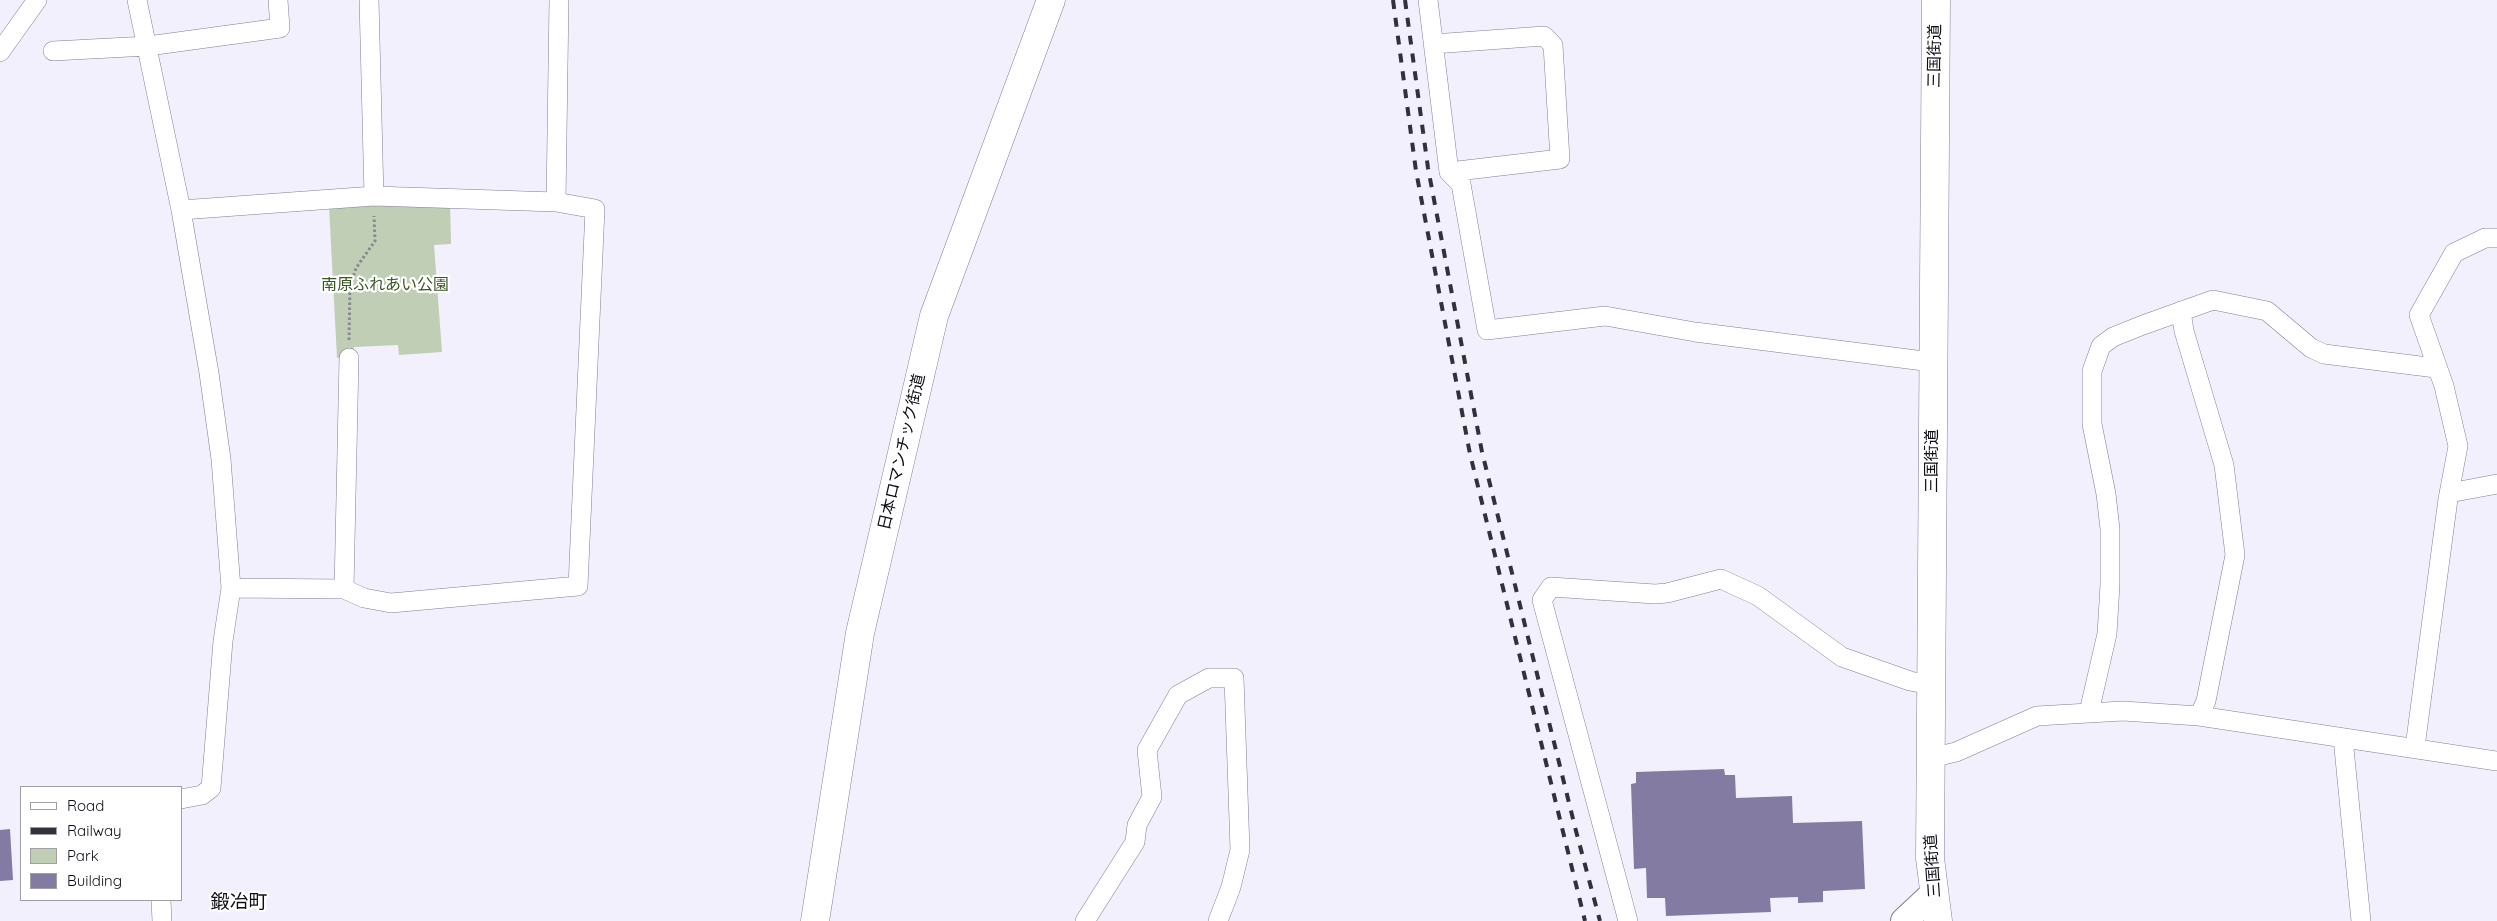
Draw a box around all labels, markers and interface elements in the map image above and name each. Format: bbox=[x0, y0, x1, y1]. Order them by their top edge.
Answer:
street label: 三国街道 bbox=[1925, 24, 1945, 88]
park label: 南原ふれあい公園 bbox=[321, 275, 449, 295]
street label: 日本ロマンチック街道 bbox=[875, 372, 929, 532]
street label: 三国街道 bbox=[1922, 429, 1942, 493]
legend bbox=[20, 786, 182, 901]
text: Road bbox=[67, 796, 104, 815]
text: Railway bbox=[67, 821, 122, 840]
street label: 三国街道 bbox=[1921, 833, 1945, 899]
text: Park bbox=[67, 846, 99, 865]
text: Building bbox=[67, 871, 122, 890]
district label: 鍛冶町 bbox=[211, 891, 267, 913]

